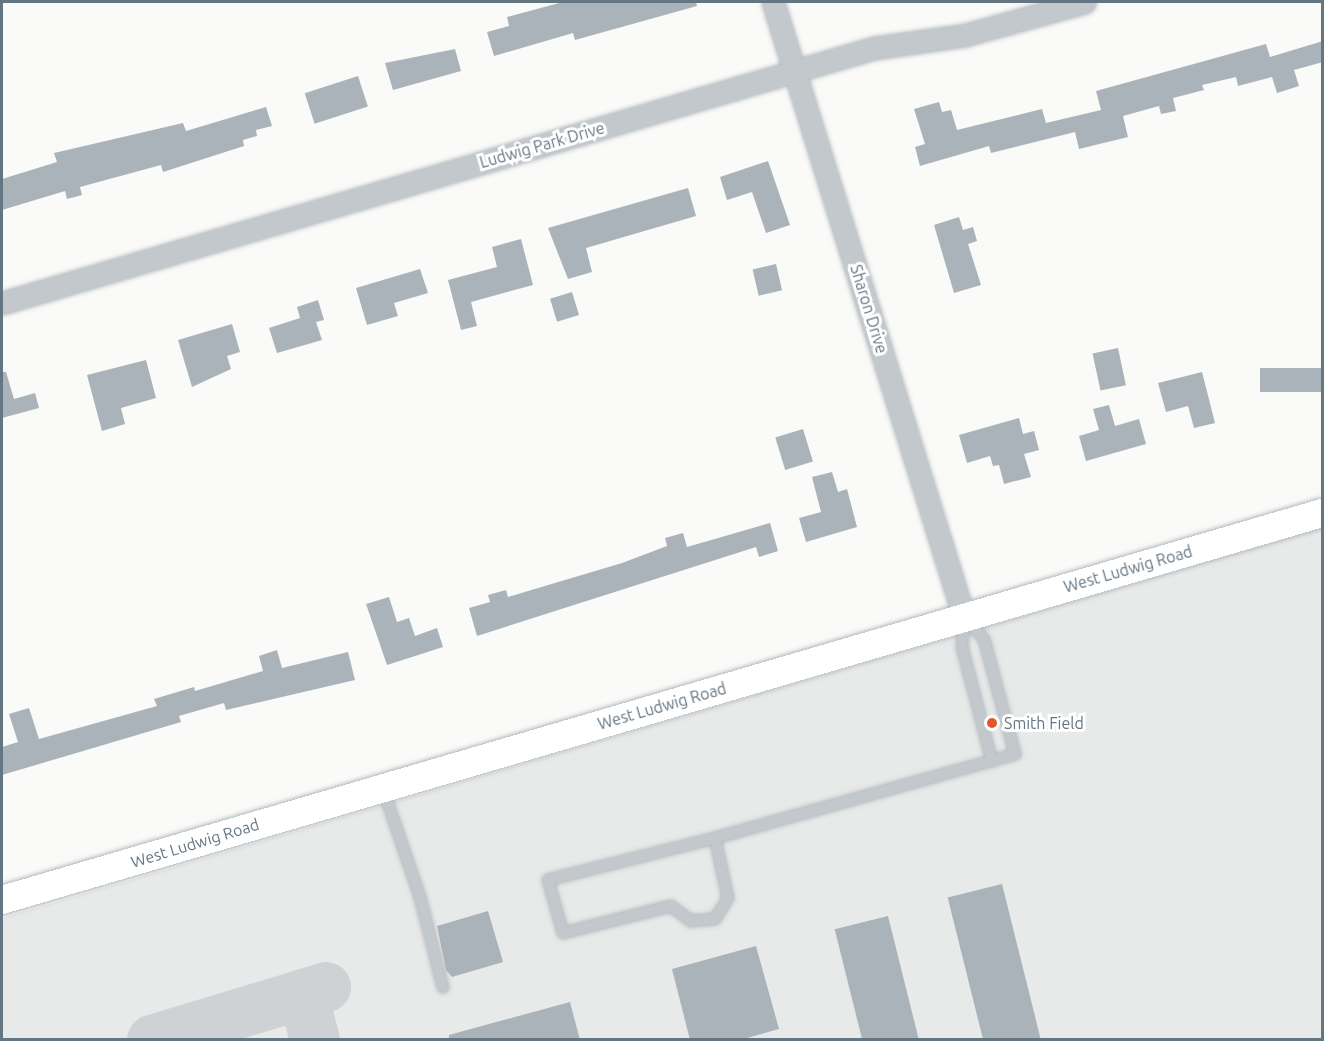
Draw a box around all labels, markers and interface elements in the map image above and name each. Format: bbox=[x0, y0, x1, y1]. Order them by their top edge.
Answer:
street label: Ludwig Park Drive bbox=[477, 118, 607, 172]
street label: Sharon Drive bbox=[846, 262, 892, 356]
street label: West Ludwig Road bbox=[1061, 541, 1195, 597]
street label: West Ludwig Road bbox=[595, 678, 729, 734]
place label: Smith Field bbox=[1004, 713, 1084, 733]
marker: Smith Field bbox=[985, 716, 999, 730]
street label: West Ludwig Road bbox=[129, 814, 261, 872]

